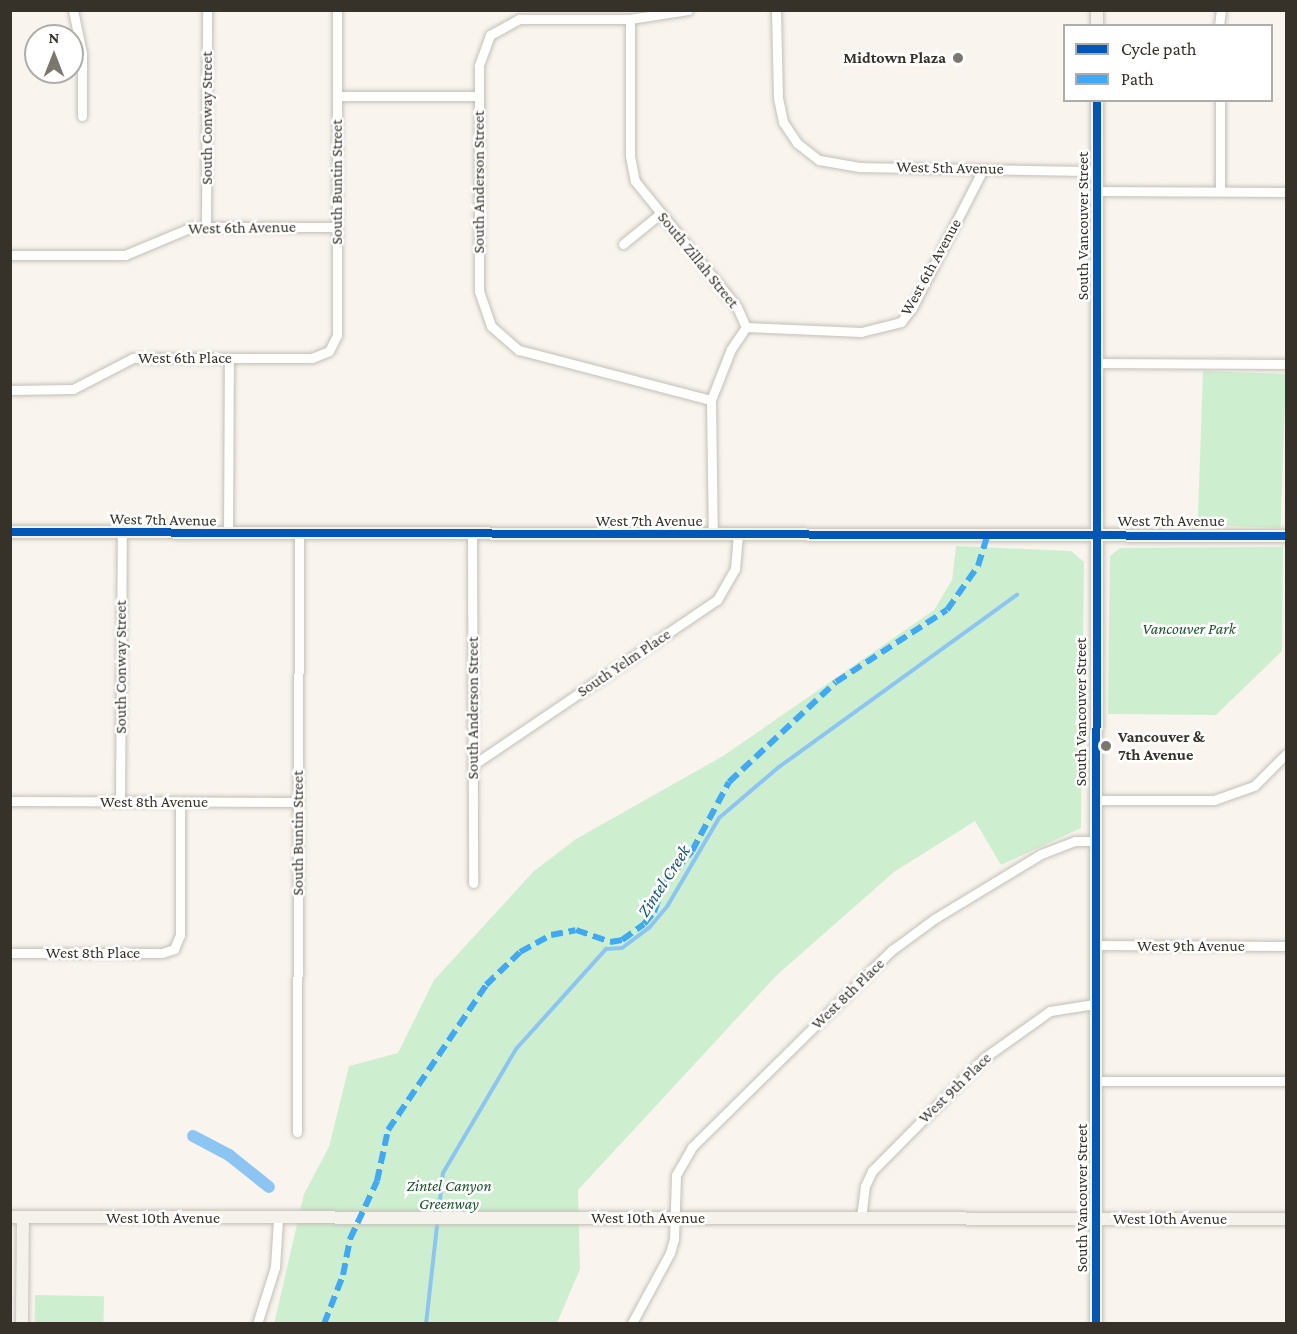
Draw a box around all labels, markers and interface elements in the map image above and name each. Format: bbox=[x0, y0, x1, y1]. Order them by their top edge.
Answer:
north arrow bbox=[24, 24, 84, 84]
legend bbox=[1063, 24, 1273, 102]
text: N bbox=[49, 29, 59, 46]
text: Cycle path bbox=[1121, 39, 1196, 59]
place label: Midtown Plaza bbox=[843, 48, 946, 68]
street label: South Conway Street bbox=[197, 51, 217, 185]
marker: Midtown Plaza bbox=[951, 51, 965, 65]
text: Path bbox=[1121, 69, 1154, 89]
street label: South Anderson Street bbox=[469, 111, 489, 253]
street label: South Buntin Street bbox=[327, 119, 347, 245]
street label: South Vancouver Street bbox=[1073, 152, 1093, 300]
street label: West 5th Avenue bbox=[896, 157, 1004, 179]
street label: South Zillah Street bbox=[653, 208, 743, 312]
street label: West 6th Avenue bbox=[896, 215, 966, 319]
street label: West 6th Avenue bbox=[188, 217, 296, 239]
street label: West 6th Place bbox=[138, 348, 232, 368]
street label: West 7th Avenue bbox=[109, 509, 217, 531]
street label: West 7th Avenue bbox=[596, 511, 702, 531]
street label: West 7th Avenue bbox=[1118, 511, 1224, 531]
street label: South Conway Street bbox=[111, 600, 131, 734]
park label: Vancouver Park bbox=[1142, 619, 1236, 639]
street label: South Yelm Place bbox=[574, 625, 674, 701]
street label: South Anderson Street bbox=[463, 637, 483, 779]
street label: South Vancouver Street bbox=[1071, 638, 1091, 786]
place label: Vancouver & 7th Avenue bbox=[1118, 727, 1205, 765]
marker: Vancouver & 7th Avenue bbox=[1099, 739, 1113, 753]
street label: South Buntin Street bbox=[288, 770, 308, 896]
street label: West 8th Avenue bbox=[100, 792, 208, 812]
water label: Zintel Creek bbox=[633, 841, 695, 921]
street label: West 9th Avenue bbox=[1137, 936, 1245, 956]
street label: West 8th Place bbox=[46, 943, 140, 963]
street label: West 8th Place bbox=[807, 954, 889, 1034]
street label: West 9th Place bbox=[915, 1048, 995, 1128]
street label: South Vancouver Street bbox=[1072, 1124, 1092, 1272]
park label: Zintel Canyon Greenway bbox=[407, 1176, 491, 1214]
street label: West 10th Avenue bbox=[106, 1208, 220, 1228]
street label: West 10th Avenue bbox=[591, 1208, 705, 1228]
street label: West 10th Avenue bbox=[1113, 1209, 1227, 1229]

